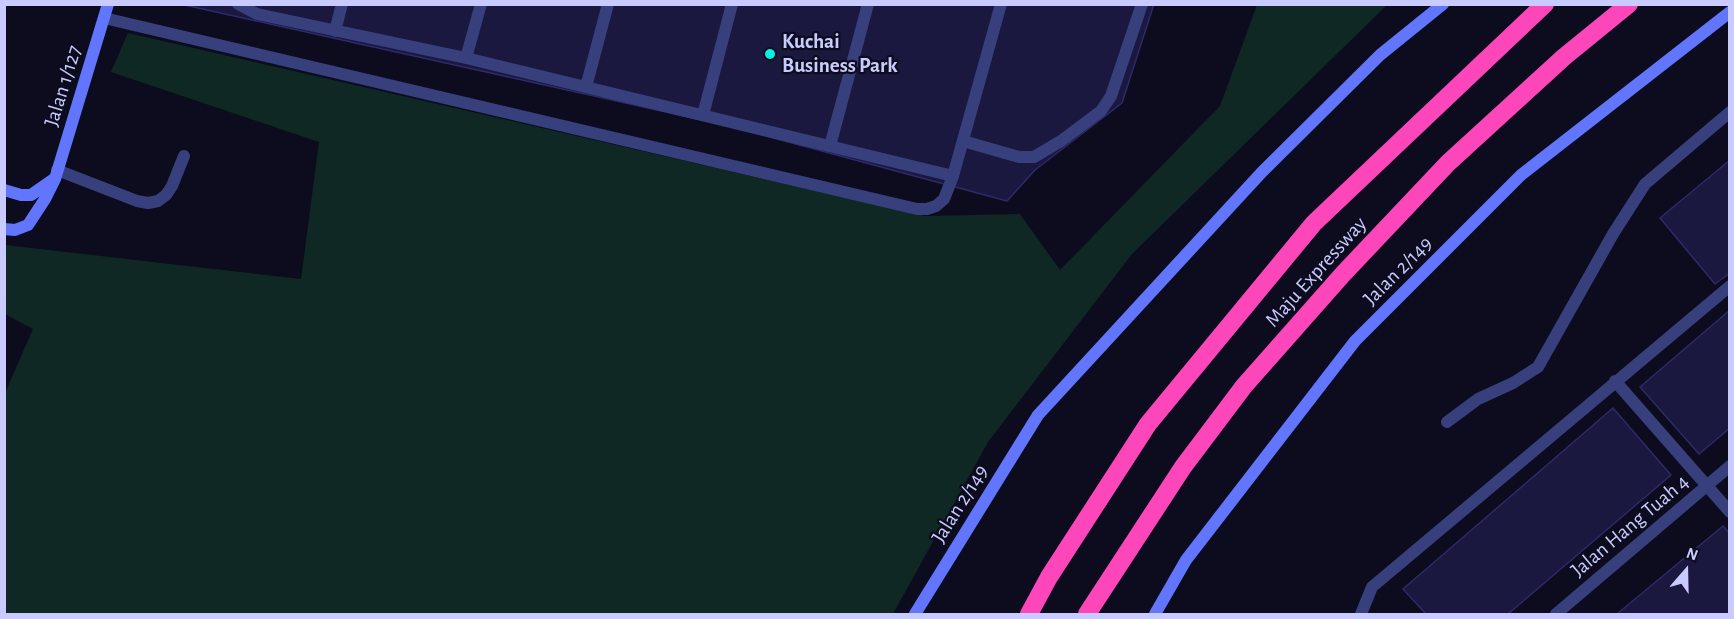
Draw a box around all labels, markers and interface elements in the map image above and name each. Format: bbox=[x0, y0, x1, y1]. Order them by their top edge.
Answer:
place label: Kuchai Business Park bbox=[782, 29, 898, 79]
street label: Jalan 1/127 bbox=[39, 42, 87, 130]
marker: Kuchai Business Park bbox=[763, 47, 777, 61]
street label: Maju Expressway bbox=[1260, 212, 1372, 332]
street label: Jalan 2/149 bbox=[1358, 231, 1438, 311]
street label: Jalan 2/149 bbox=[926, 460, 994, 548]
street label: Jalan Hang Tuah 4 bbox=[1566, 469, 1694, 583]
north arrow bbox=[1656, 541, 1716, 601]
text: N bbox=[1684, 545, 1700, 564]

